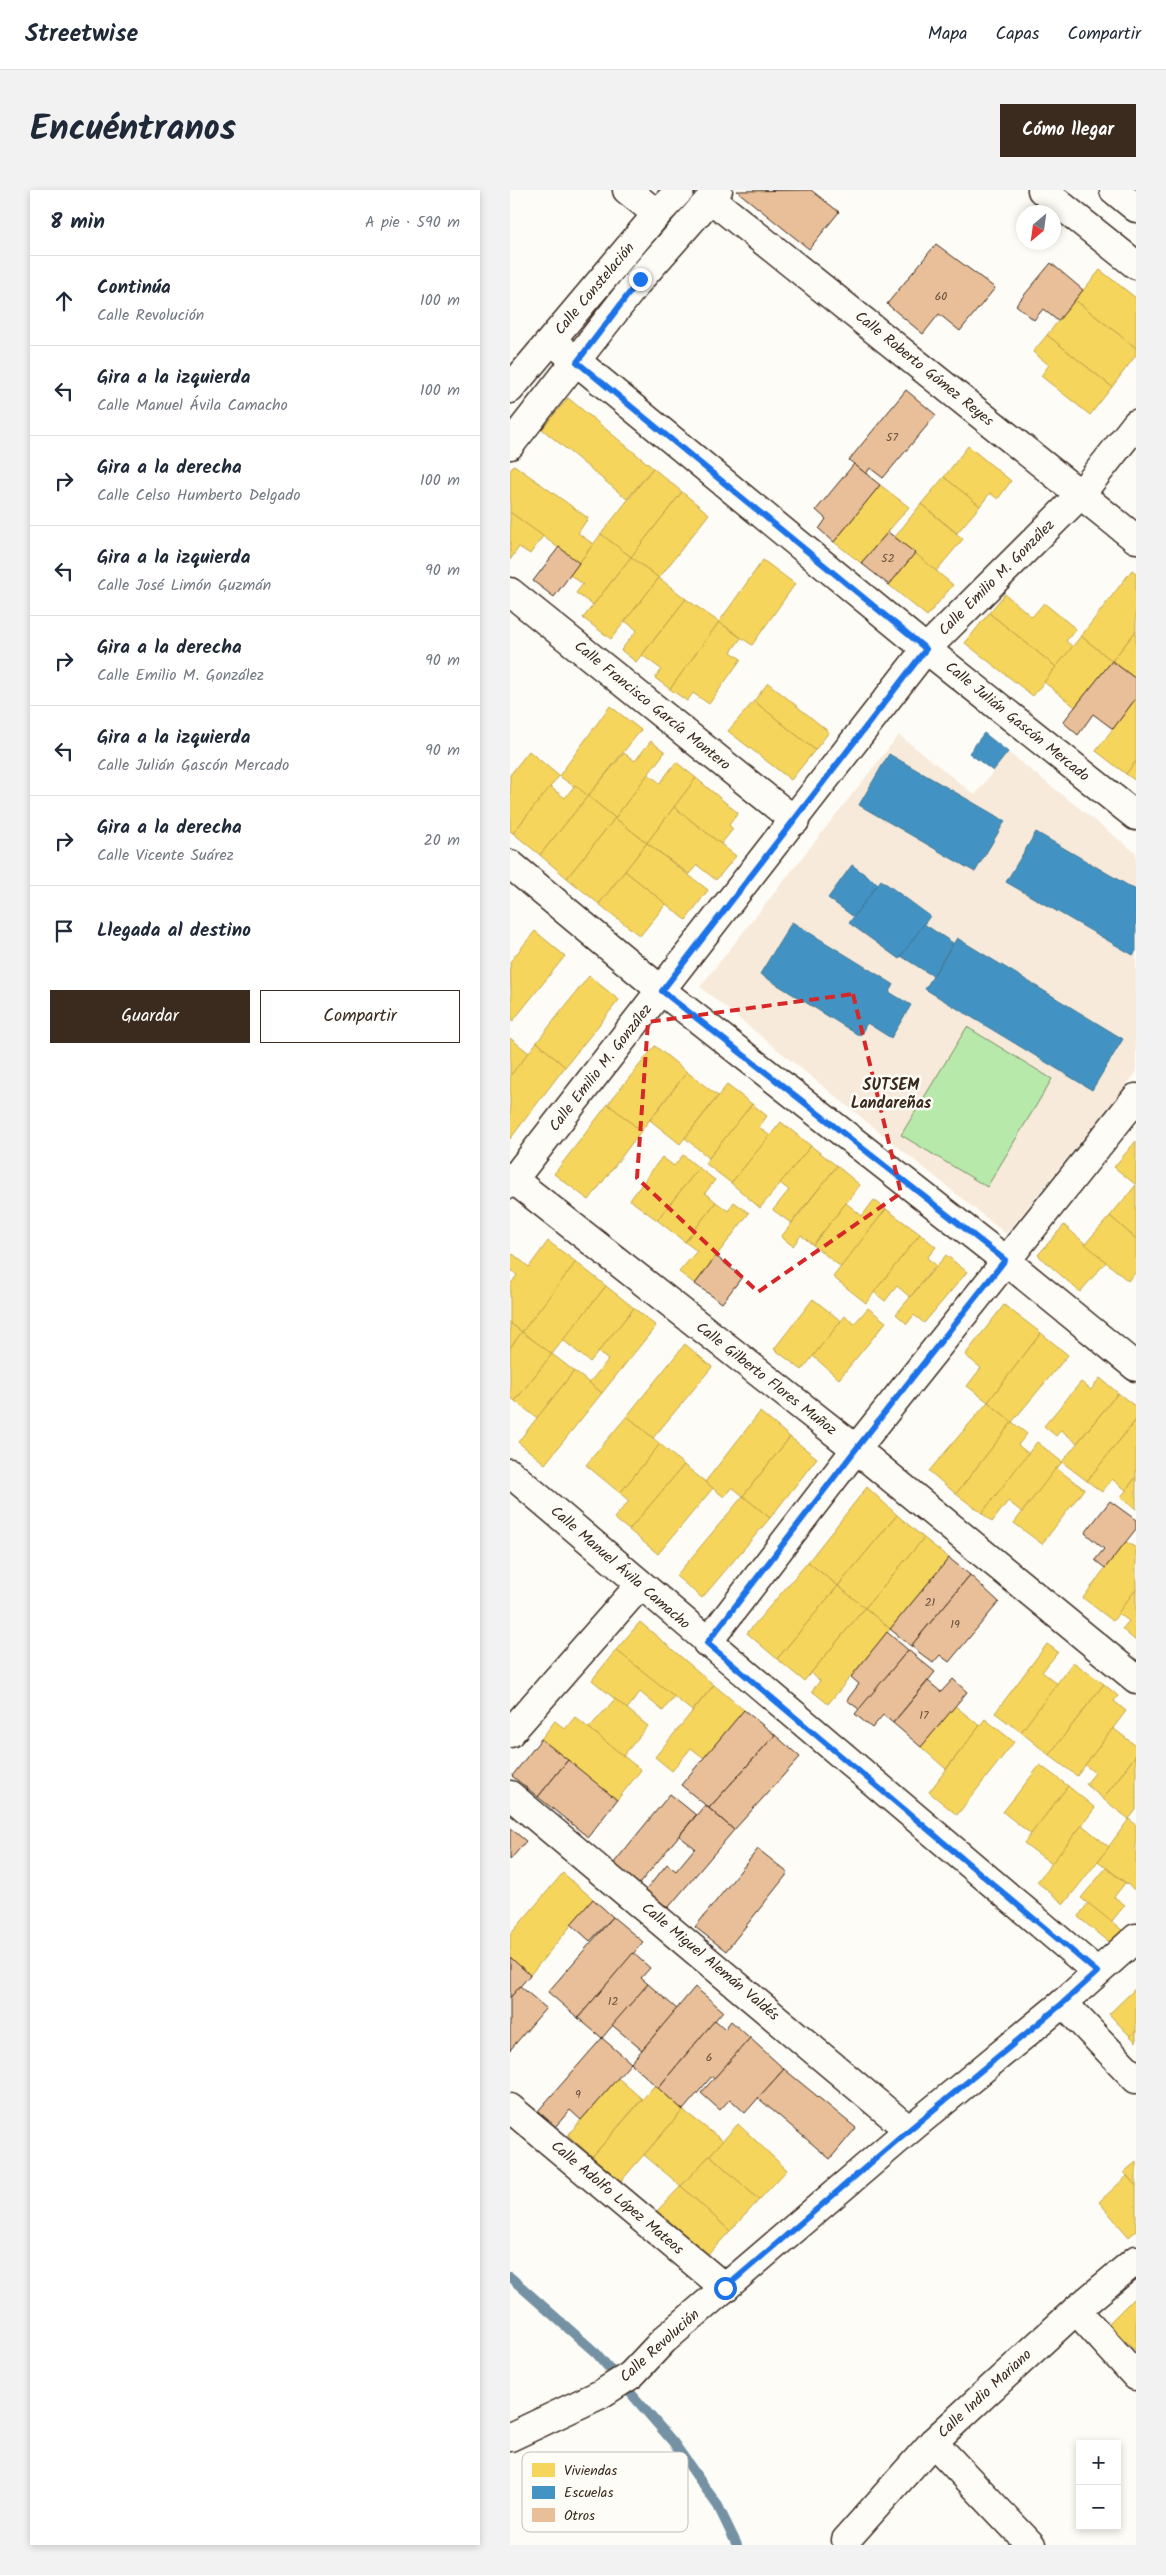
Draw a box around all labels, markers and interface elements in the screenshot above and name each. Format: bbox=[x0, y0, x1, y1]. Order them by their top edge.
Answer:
text: Streetwise bbox=[25, 15, 138, 54]
text: Mapa bbox=[928, 20, 968, 49]
text: Capas bbox=[996, 20, 1040, 49]
text: Compartir bbox=[1068, 20, 1141, 49]
text: Encuéntranos bbox=[30, 102, 236, 158]
button: Cómo llegar bbox=[1000, 104, 1136, 157]
north arrow bbox=[1016, 205, 1061, 250]
text: 8 min bbox=[50, 206, 105, 239]
text: A pie · 590 m bbox=[365, 210, 460, 235]
street label: Calle Constelación bbox=[549, 237, 641, 341]
route end bbox=[629, 268, 652, 291]
text: Continúa bbox=[97, 273, 171, 303]
icon: ahead bbox=[50, 287, 78, 315]
house number: 60 bbox=[935, 287, 947, 306]
text: 100 m bbox=[420, 288, 460, 313]
text: Calle Revolución bbox=[97, 303, 204, 328]
street label: Calle Roberto Gómez Reyes bbox=[849, 305, 999, 433]
text: Gira a la izquierda bbox=[97, 363, 250, 393]
icon: left bbox=[50, 377, 78, 405]
text: 100 m bbox=[420, 378, 460, 403]
text: Calle Manuel Ávila Camacho bbox=[97, 393, 288, 418]
house number: 57 bbox=[886, 428, 898, 447]
text: Gira a la derecha bbox=[97, 453, 242, 483]
icon: right bbox=[50, 467, 78, 495]
text: 100 m bbox=[420, 468, 460, 493]
text: Calle Celso Humberto Delgado bbox=[97, 483, 300, 508]
street label: Calle Emilio M. González bbox=[933, 514, 1061, 642]
text: Gira a la izquierda bbox=[97, 543, 250, 573]
house number: 52 bbox=[881, 549, 895, 568]
icon: left bbox=[50, 557, 78, 585]
text: 90 m bbox=[425, 558, 460, 583]
text: Calle José Limón Guzmán bbox=[97, 573, 271, 598]
text: Gira a la derecha bbox=[97, 633, 242, 663]
street label: Calle Francisco García Montero bbox=[568, 635, 736, 777]
icon: right bbox=[50, 647, 78, 675]
text: 90 m bbox=[425, 648, 460, 673]
street label: Calle Julián Gascón Mercado bbox=[939, 656, 1095, 788]
text: Calle Emilio M. González bbox=[97, 663, 264, 688]
text: Gira a la izquierda bbox=[97, 723, 250, 753]
icon: left bbox=[50, 737, 78, 765]
text: 90 m bbox=[425, 738, 460, 763]
text: Calle Julián Gascón Mercado bbox=[97, 753, 289, 778]
text: Gira a la derecha bbox=[97, 813, 242, 843]
icon: right bbox=[50, 827, 78, 855]
text: 20 m bbox=[424, 828, 460, 853]
text: Calle Vicente Suárez bbox=[97, 843, 234, 868]
text: Llegada al destino bbox=[97, 916, 251, 946]
icon: arrive bbox=[50, 917, 78, 945]
button: Guardar bbox=[50, 990, 250, 1043]
button: Compartir bbox=[260, 990, 460, 1043]
street label: Calle Emilio M. González bbox=[543, 999, 659, 1137]
district label: SUTSEM Landareñas bbox=[851, 1073, 932, 1116]
street label: Calle Gilberto Flores Muñoz bbox=[690, 1316, 842, 1442]
street label: Calle Manuel Ávila Camacho bbox=[545, 1500, 696, 1636]
house number: 21 bbox=[925, 1593, 936, 1612]
house number: 19 bbox=[950, 1615, 960, 1634]
house number: 17 bbox=[919, 1706, 929, 1725]
street label: Calle Miguel Alemán Valdés bbox=[636, 1897, 785, 2028]
house number: 12 bbox=[608, 1992, 618, 2011]
house number: 6 bbox=[706, 2048, 712, 2067]
house number: 9 bbox=[575, 2085, 581, 2104]
street label: Calle Adolfo López Mateos bbox=[545, 2135, 689, 2262]
route start bbox=[714, 2277, 737, 2300]
street label: Calle Revolución bbox=[615, 2303, 705, 2389]
street label: Calle Indio Mariano bbox=[932, 2344, 1038, 2444]
map controls bbox=[1076, 2440, 1121, 2530]
button: + bbox=[1076, 2440, 1121, 2485]
legend bbox=[522, 2452, 688, 2532]
text: Viviendas bbox=[564, 2460, 617, 2482]
text: Escuelas bbox=[564, 2482, 613, 2504]
button: − bbox=[1076, 2485, 1121, 2530]
text: Otros bbox=[564, 2505, 595, 2527]

